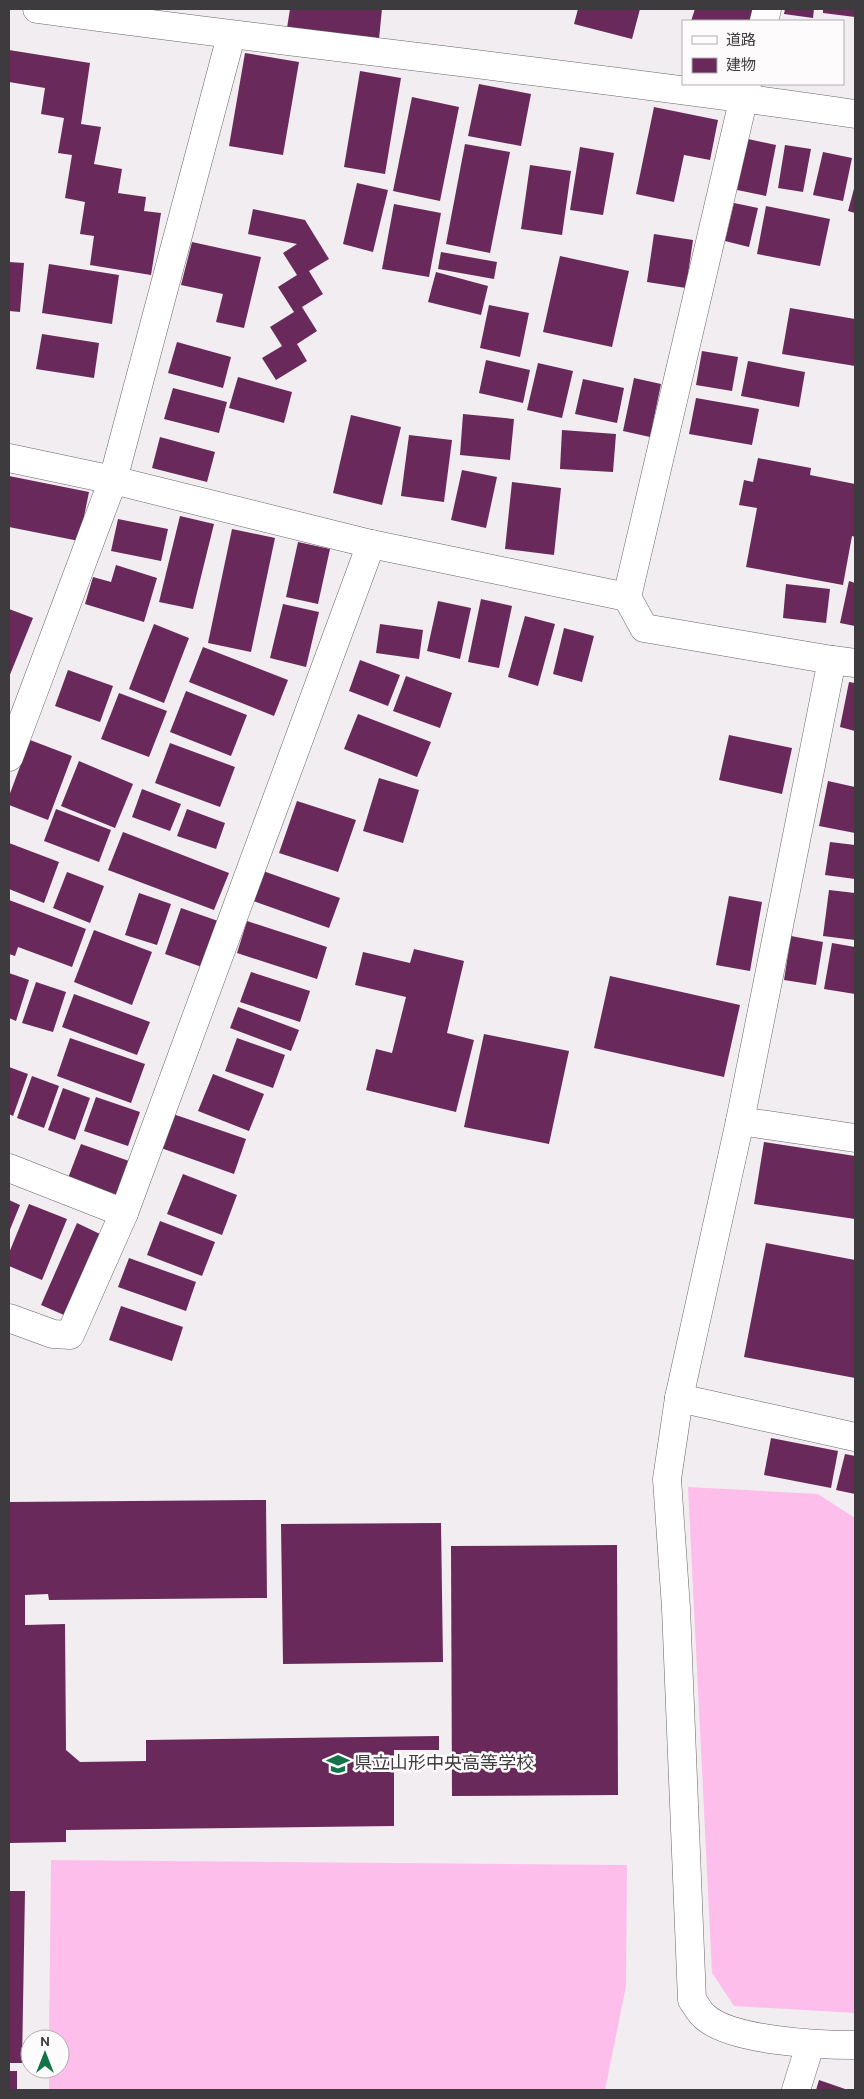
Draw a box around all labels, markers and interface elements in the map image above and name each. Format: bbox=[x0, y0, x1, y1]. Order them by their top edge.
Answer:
legend bbox=[682, 20, 844, 85]
text: 道路 bbox=[726, 32, 756, 51]
text: 建物 bbox=[726, 57, 756, 76]
school or university icon: 県立山形中央高等学校 bbox=[325, 1751, 351, 1777]
place label: 県立山形中央高等学校 bbox=[354, 1753, 534, 1776]
north arrow bbox=[20, 2029, 70, 2079]
text: N bbox=[40, 2034, 50, 2051]

